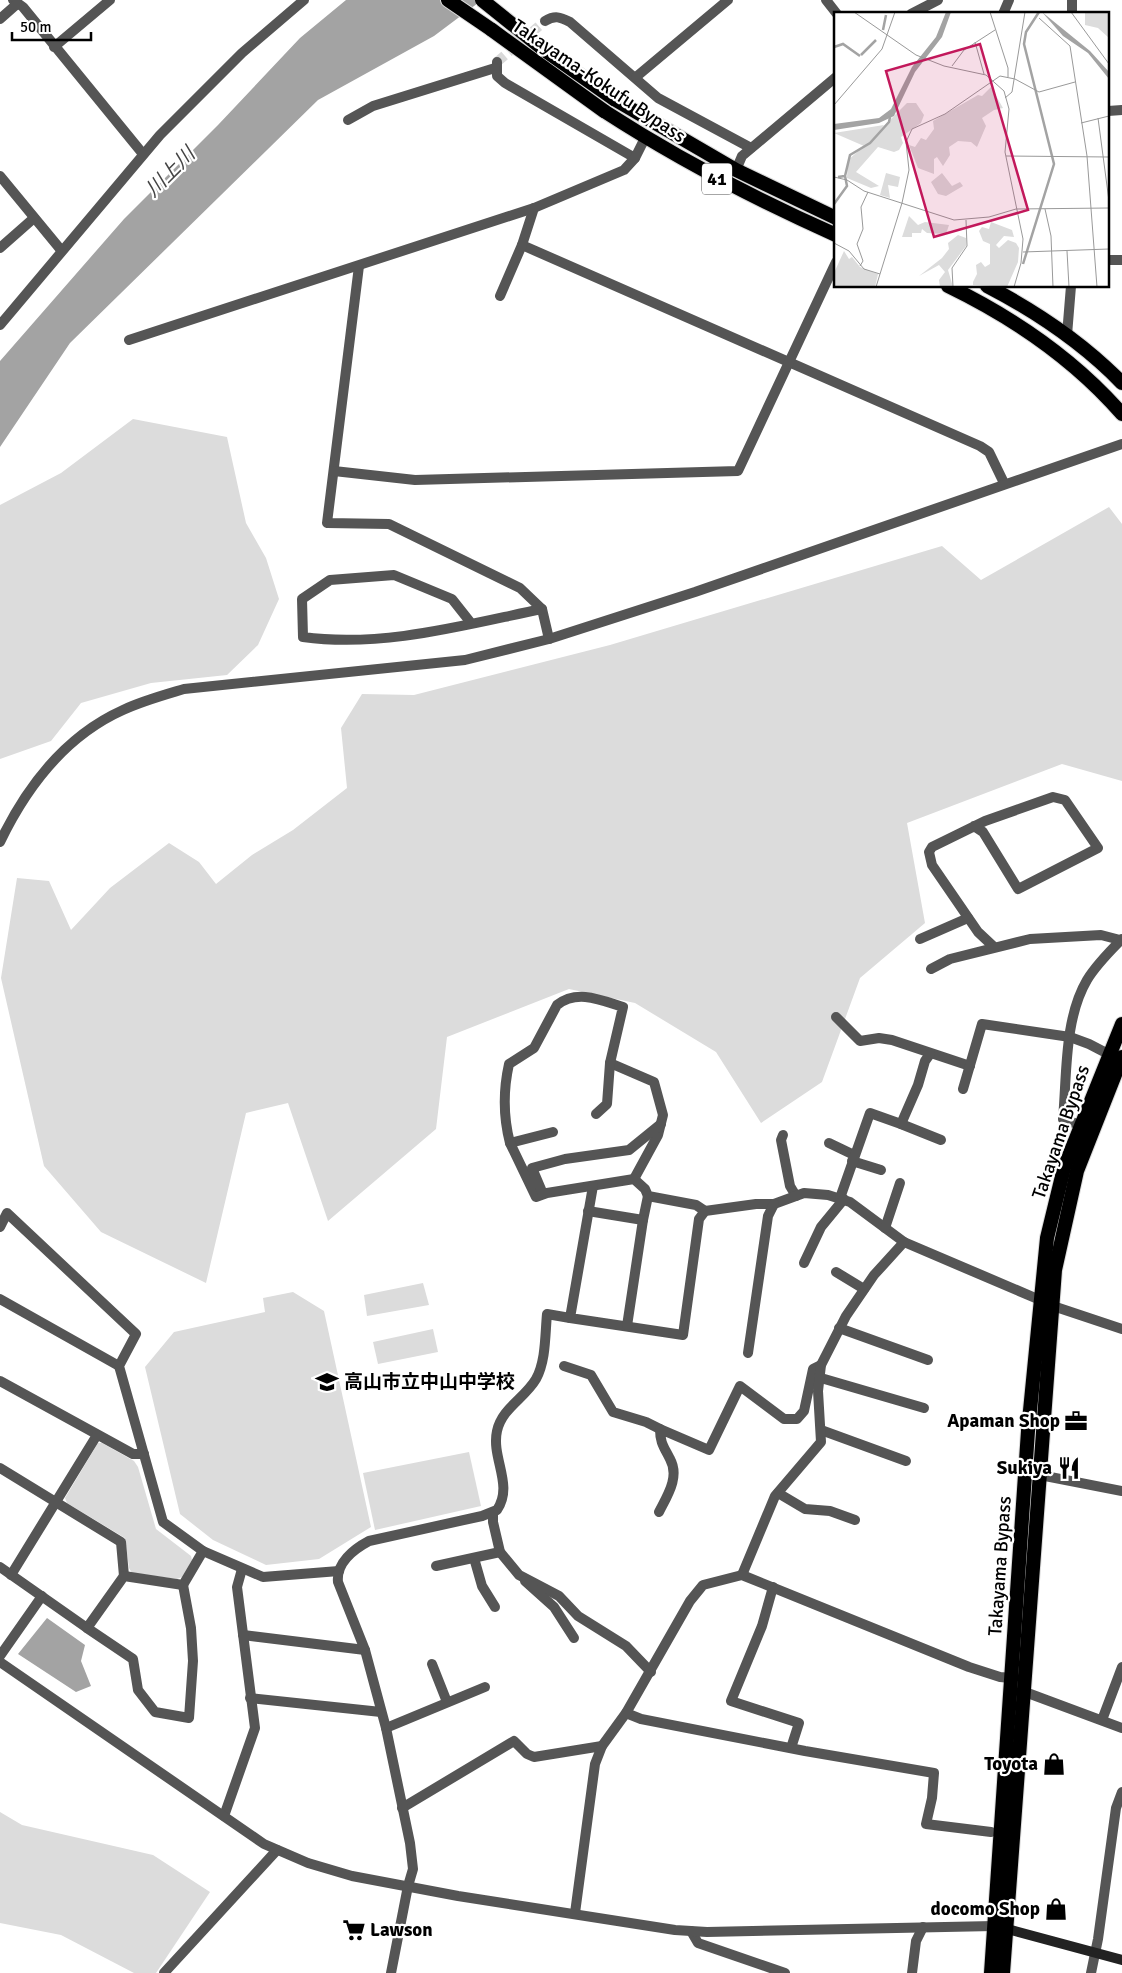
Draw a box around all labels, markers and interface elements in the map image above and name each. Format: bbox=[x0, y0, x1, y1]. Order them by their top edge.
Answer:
scale bar bbox=[12, 10, 91, 42]
inset map bbox=[834, 12, 1110, 288]
street label: Takayama-Kokufu Bypass bbox=[508, 14, 690, 148]
text: 50 m bbox=[20, 18, 51, 36]
water label: 川上川 bbox=[140, 141, 201, 202]
road number: 41 bbox=[702, 163, 732, 194]
street label: Takayama Bypass bbox=[1027, 1062, 1095, 1202]
school or university icon: 高山市立中山中学校 bbox=[314, 1369, 340, 1395]
place label: 高山市立中山中学校 bbox=[344, 1370, 515, 1394]
office icon: Apaman Shop bbox=[1063, 1408, 1089, 1434]
place label: Apaman Shop bbox=[947, 1409, 1060, 1433]
restaurant icon: Sukiya bbox=[1056, 1455, 1082, 1481]
place label: Sukiya bbox=[997, 1456, 1052, 1480]
street label: Takayama Bypass bbox=[983, 1495, 1017, 1637]
shop icon: Toyota bbox=[1041, 1751, 1067, 1777]
place label: Toyota bbox=[984, 1752, 1038, 1776]
shop icon: docomo Shop bbox=[1043, 1896, 1069, 1922]
place label: docomo Shop bbox=[931, 1897, 1040, 1921]
supermarket icon: Lawson bbox=[341, 1917, 367, 1943]
place label: Lawson bbox=[370, 1918, 433, 1942]

